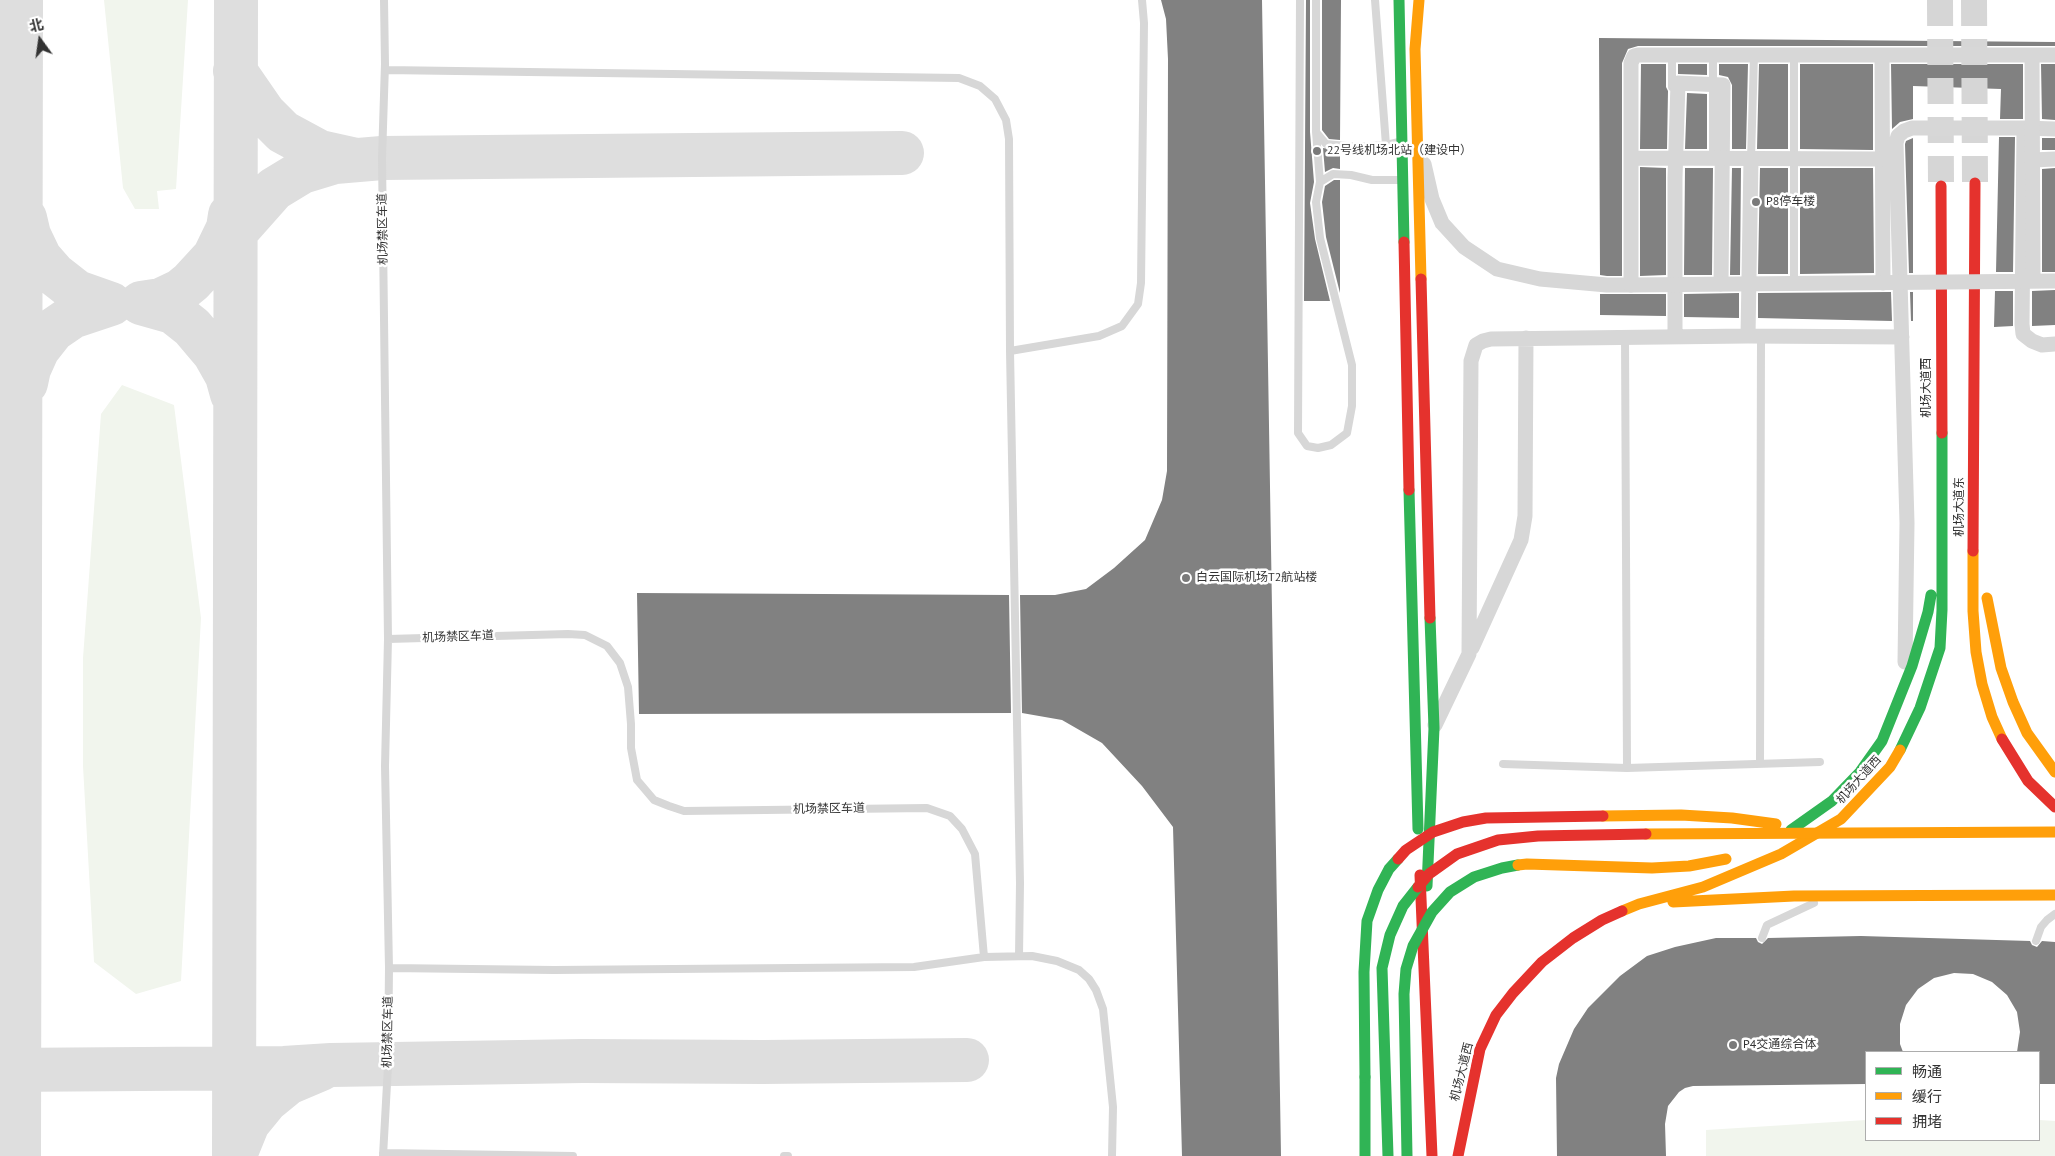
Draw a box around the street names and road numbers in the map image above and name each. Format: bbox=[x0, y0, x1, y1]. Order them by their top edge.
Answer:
street label: 机场禁区车道 bbox=[375, 193, 391, 265]
street label: 机场大道西 bbox=[1920, 358, 1934, 418]
street label: 机场大道东 bbox=[1953, 477, 1967, 537]
street label: 机场禁区车道 bbox=[422, 629, 494, 645]
street label: 机场大道西 bbox=[1834, 753, 1884, 807]
street label: 机场禁区车道 bbox=[793, 801, 865, 817]
street label: 机场禁区车道 bbox=[380, 996, 396, 1068]
street label: 机场大道西 bbox=[1448, 1041, 1476, 1103]

